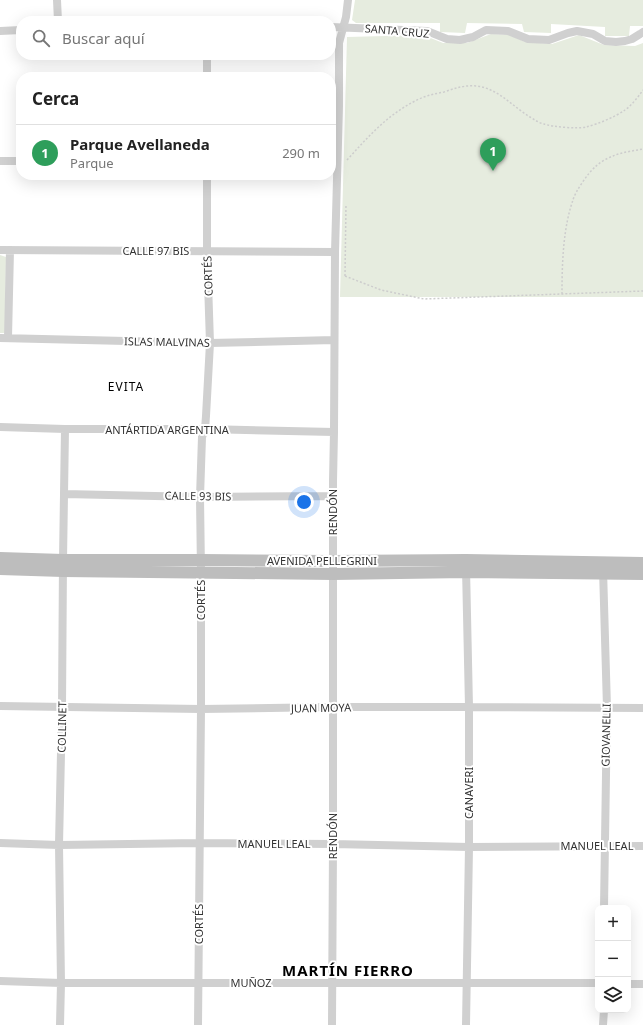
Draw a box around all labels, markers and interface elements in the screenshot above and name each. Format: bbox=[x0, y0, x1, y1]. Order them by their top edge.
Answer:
search box bbox=[16, 16, 336, 60]
street label: SANTA CRUZ bbox=[364, 20, 430, 41]
icon: search bbox=[30, 27, 52, 49]
text: Buscar aquí bbox=[62, 28, 145, 48]
text: Cerca bbox=[32, 87, 79, 110]
text: Parque Avellaneda bbox=[70, 134, 210, 154]
pin: 1 bbox=[480, 138, 506, 171]
text: 1 bbox=[41, 144, 49, 162]
text: 290 m bbox=[282, 144, 320, 162]
text: Parque bbox=[70, 154, 114, 172]
street label: CALLE 97 BIS bbox=[123, 243, 189, 258]
street label: CORTÉS bbox=[199, 256, 216, 296]
street label: ISLAS MALVINAS bbox=[124, 333, 210, 350]
district label: EVITA bbox=[108, 378, 144, 395]
street label: ANTÁRTIDA ARGENTINA bbox=[105, 422, 230, 437]
street label: CALLE 93 BIS bbox=[164, 487, 232, 504]
street label: RENDÓN bbox=[325, 489, 340, 535]
your location bbox=[294, 492, 314, 512]
street label: AVENIDA PELLEGRINI bbox=[267, 553, 377, 568]
street label: CORTÉS bbox=[193, 580, 208, 620]
street label: JUAN MOYA bbox=[290, 699, 352, 716]
street label: COLLINET bbox=[54, 701, 69, 753]
street label: GIOVANELLI bbox=[597, 703, 614, 767]
street label: CANAVERI bbox=[461, 767, 476, 819]
street label: RENDÓN bbox=[325, 813, 340, 859]
street label: MANUEL LEAL bbox=[238, 836, 311, 851]
street label: MANUEL LEAL bbox=[561, 838, 634, 853]
street label: CORTÉS bbox=[191, 904, 206, 944]
map controls bbox=[595, 905, 631, 1013]
button: + bbox=[595, 905, 631, 941]
button: − bbox=[595, 941, 631, 977]
district label: MARTÍN FIERRO bbox=[282, 960, 414, 980]
street label: MUÑOZ bbox=[230, 975, 272, 990]
button: layers bbox=[595, 977, 631, 1013]

